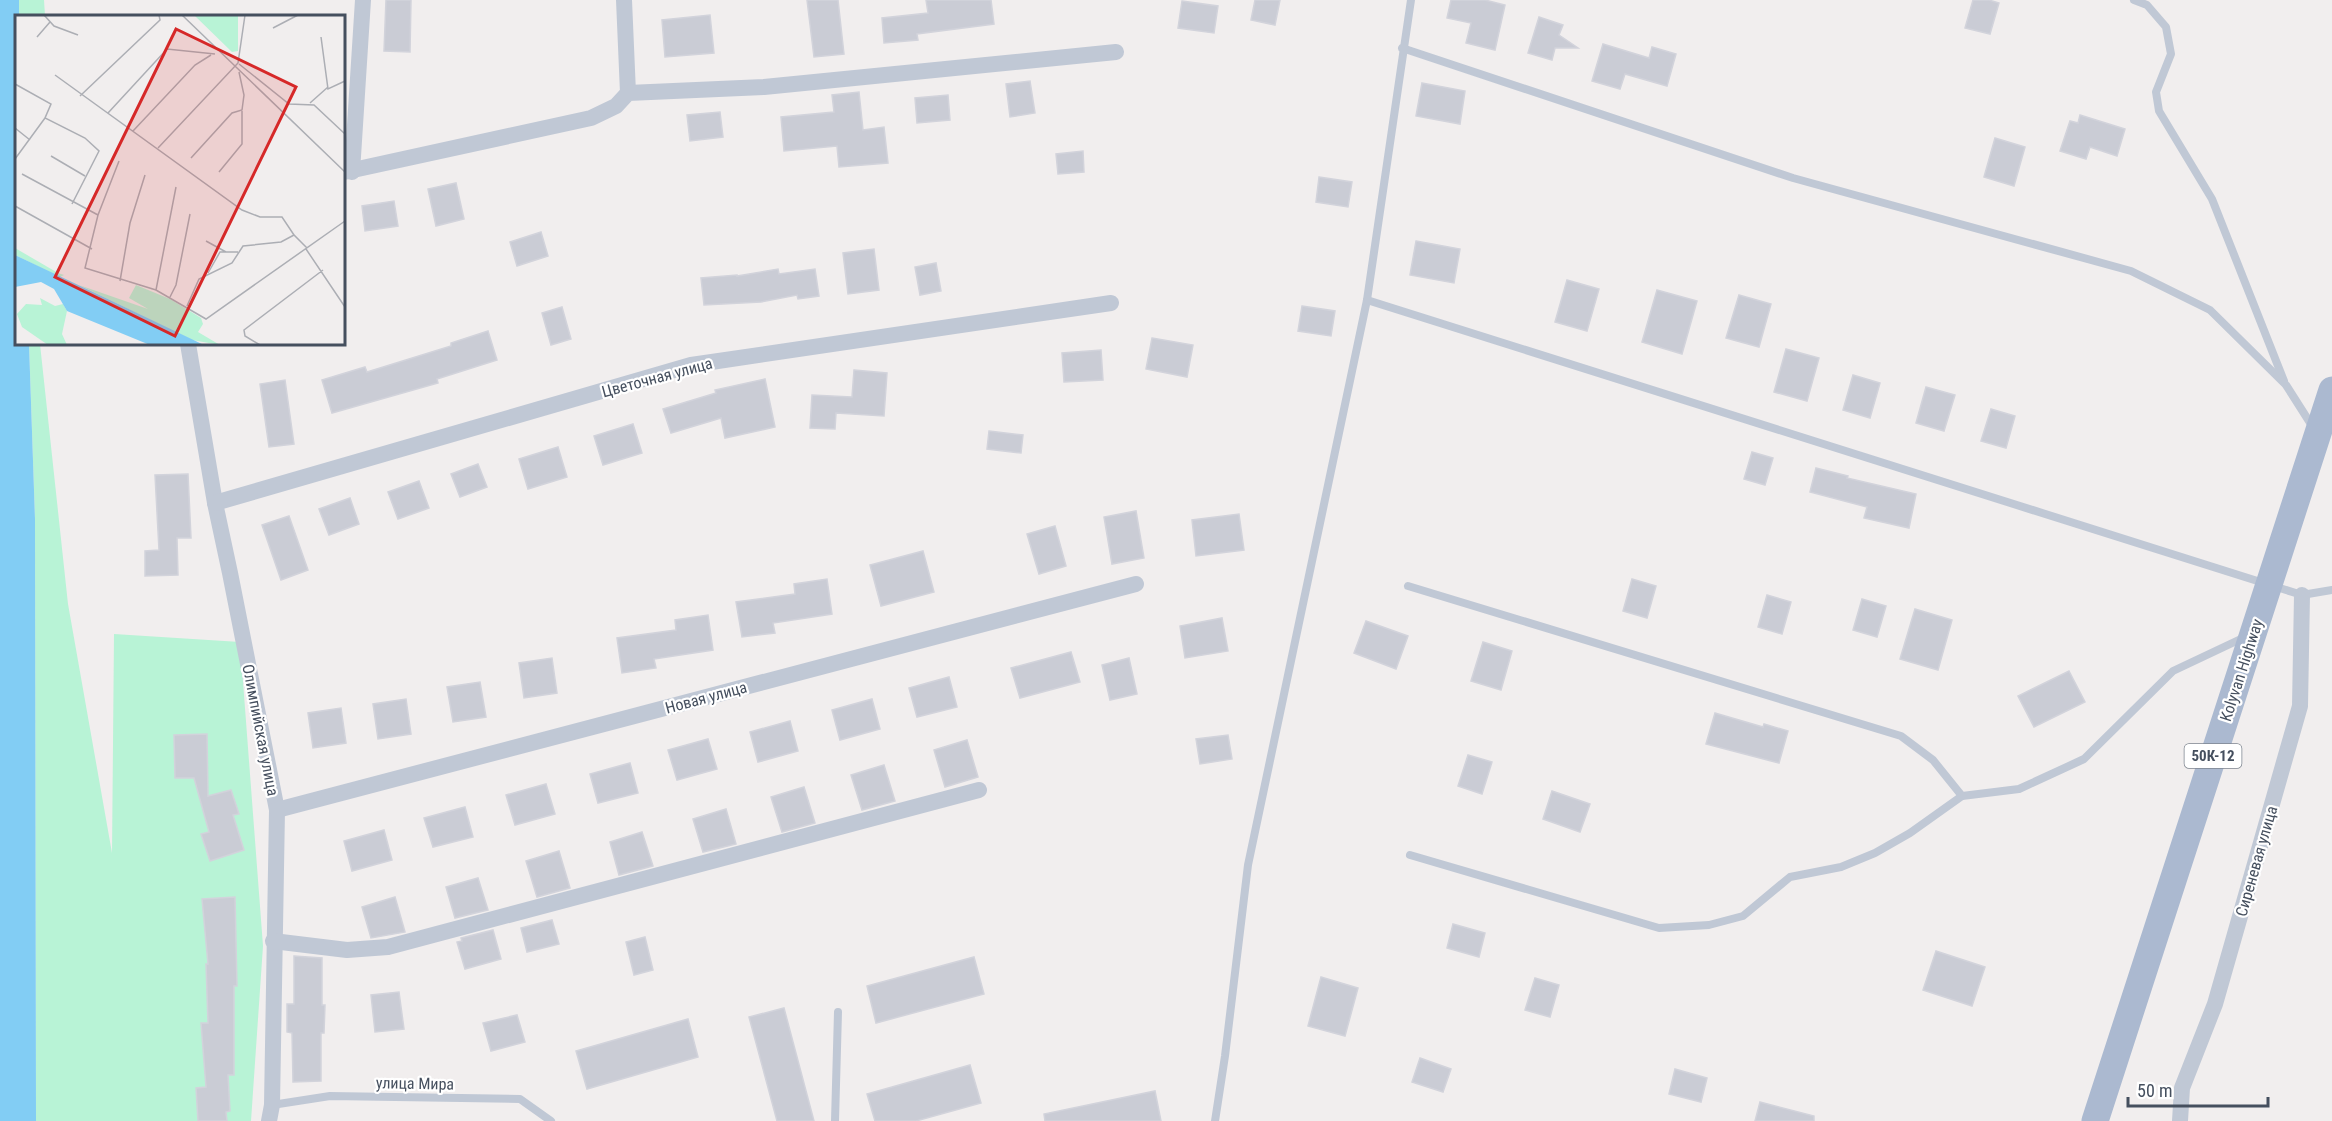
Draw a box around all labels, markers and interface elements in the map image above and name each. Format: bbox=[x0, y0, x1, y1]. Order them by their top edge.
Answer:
inset map bbox=[15, 15, 345, 345]
street label: Цветочная улица bbox=[600, 354, 715, 401]
street label: Kolyvan Highway bbox=[2216, 616, 2267, 724]
street label: Олимпийская улица bbox=[238, 663, 283, 797]
street label: Новая улица bbox=[663, 677, 749, 718]
road number: 50К-12 bbox=[2184, 744, 2242, 768]
street label: Сиреневая улица bbox=[2232, 804, 2281, 919]
scale bar bbox=[2128, 1070, 2268, 1108]
street label: улица Мира bbox=[376, 1073, 454, 1094]
text: 50 m bbox=[2137, 1080, 2172, 1101]

